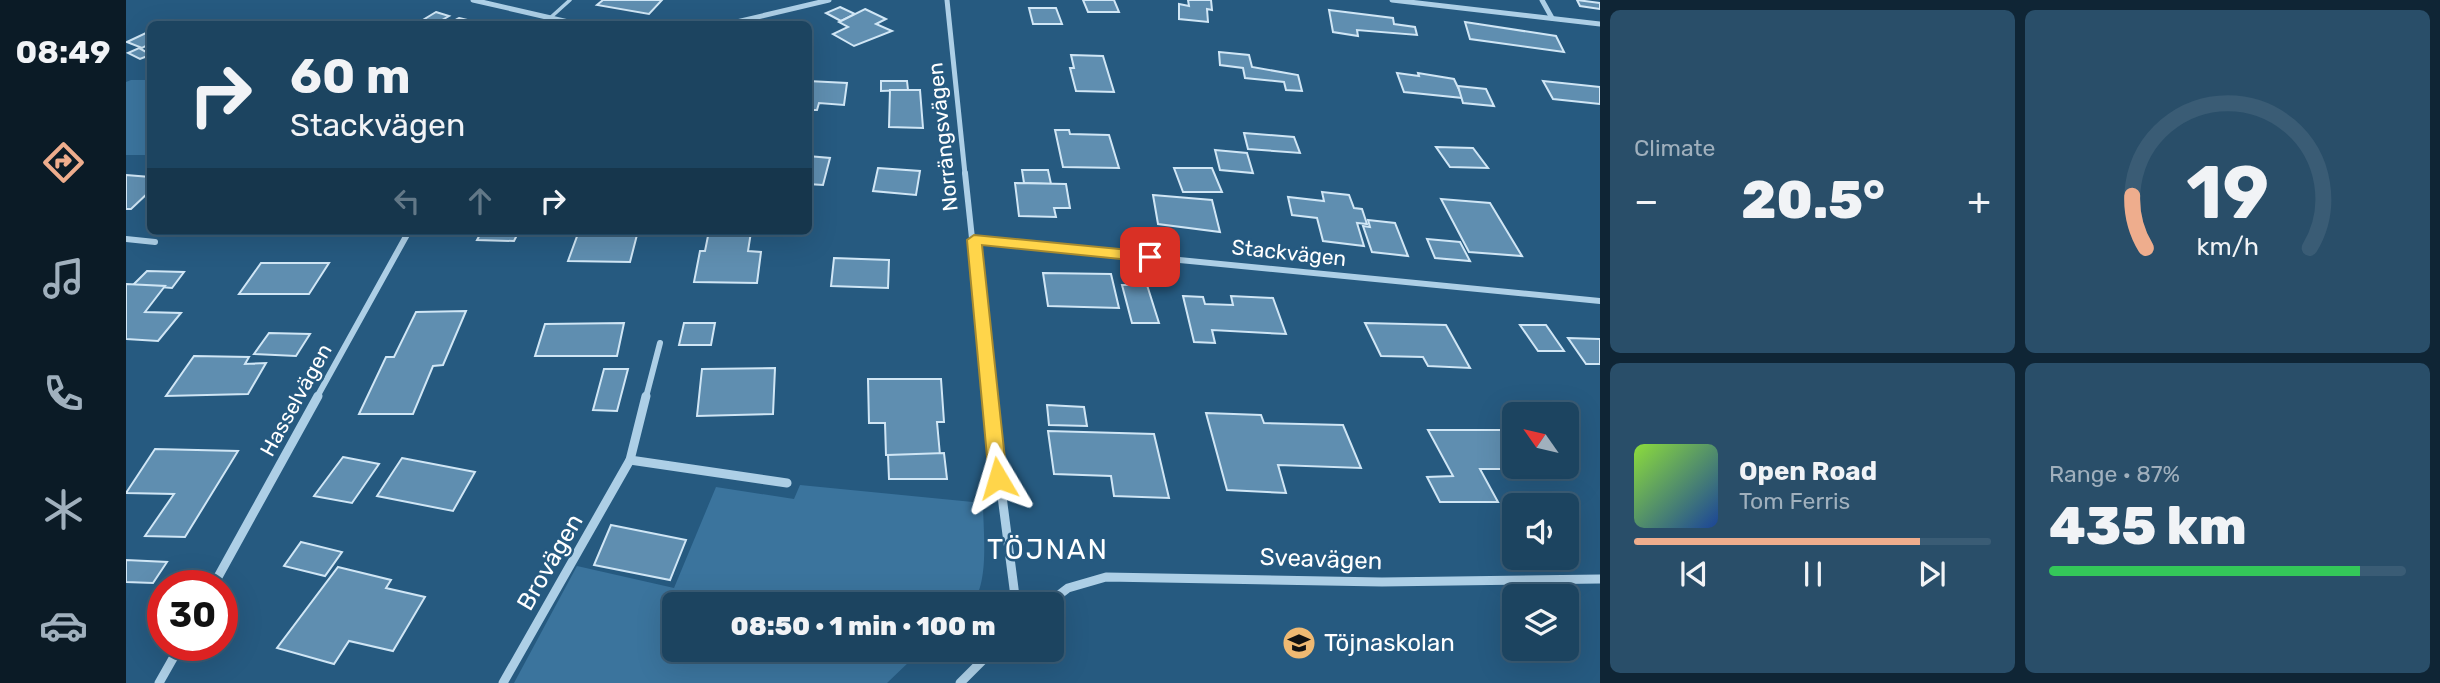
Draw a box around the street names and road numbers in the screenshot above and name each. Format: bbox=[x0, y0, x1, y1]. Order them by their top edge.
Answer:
street label: Norrängsvägen bbox=[922, 61, 963, 213]
street label: Stackvägen bbox=[1230, 234, 1348, 271]
street label: Hasselvägen bbox=[254, 339, 337, 460]
street label: Brovägen bbox=[511, 509, 589, 615]
street label: Sveavägen bbox=[1259, 543, 1383, 575]

